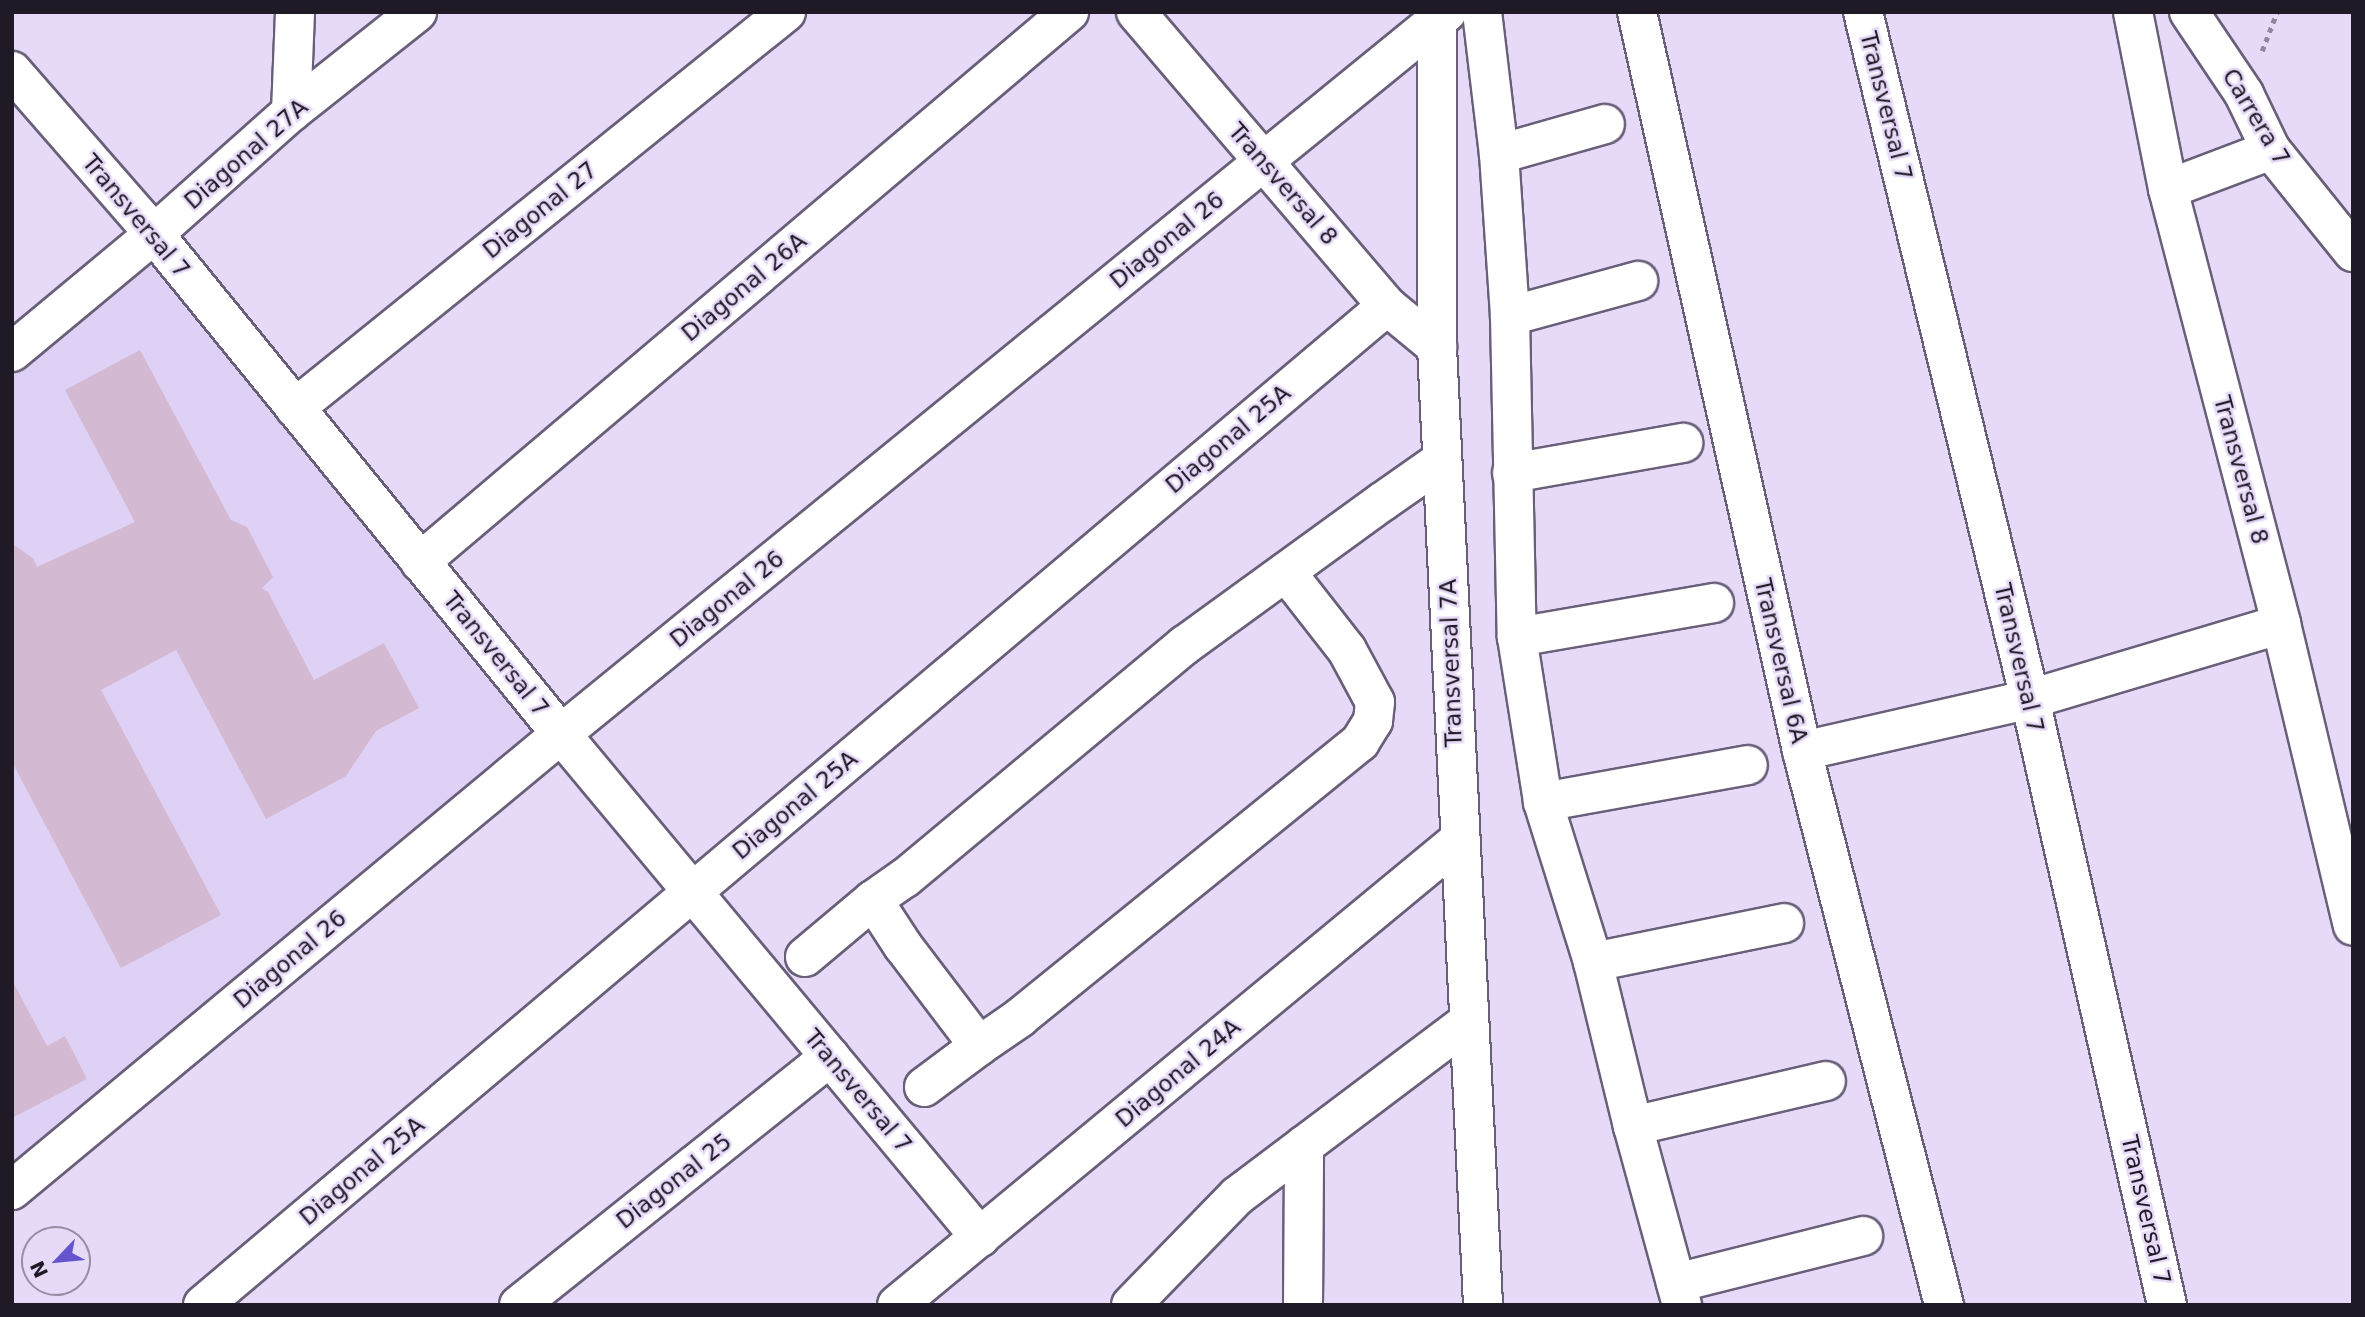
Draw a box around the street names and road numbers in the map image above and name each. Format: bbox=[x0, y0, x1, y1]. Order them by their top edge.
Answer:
street label: Transversal 7 bbox=[1854, 29, 1918, 183]
street label: Carrera 7 bbox=[2216, 64, 2296, 170]
street label: Diagonal 27A bbox=[179, 93, 313, 215]
street label: Transversal 8 bbox=[1223, 117, 1343, 251]
street label: Transversal 7 bbox=[76, 149, 196, 283]
street label: Diagonal 27 bbox=[477, 156, 603, 264]
street label: Diagonal 26 bbox=[1104, 186, 1230, 294]
street label: Diagonal 26A bbox=[676, 227, 812, 347]
street label: Diagonal 25A bbox=[1160, 379, 1296, 499]
street label: Transversal 8 bbox=[2208, 393, 2274, 547]
street label: Diagonal 26 bbox=[664, 545, 790, 653]
street label: Transversal 6A bbox=[1749, 576, 1813, 746]
street label: Transversal 7A bbox=[1434, 578, 1468, 748]
street label: Transversal 7 bbox=[1988, 581, 2050, 735]
street label: Transversal 7 bbox=[437, 586, 555, 722]
street label: Diagonal 25A bbox=[727, 745, 863, 865]
street label: Diagonal 26 bbox=[228, 904, 352, 1014]
street label: Diagonal 24A bbox=[1110, 1013, 1246, 1133]
street label: Transversal 7 bbox=[798, 1024, 918, 1158]
street label: Diagonal 25A bbox=[294, 1111, 430, 1231]
street label: Diagonal 25 bbox=[611, 1127, 737, 1235]
street label: Transversal 7 bbox=[2115, 1133, 2177, 1287]

